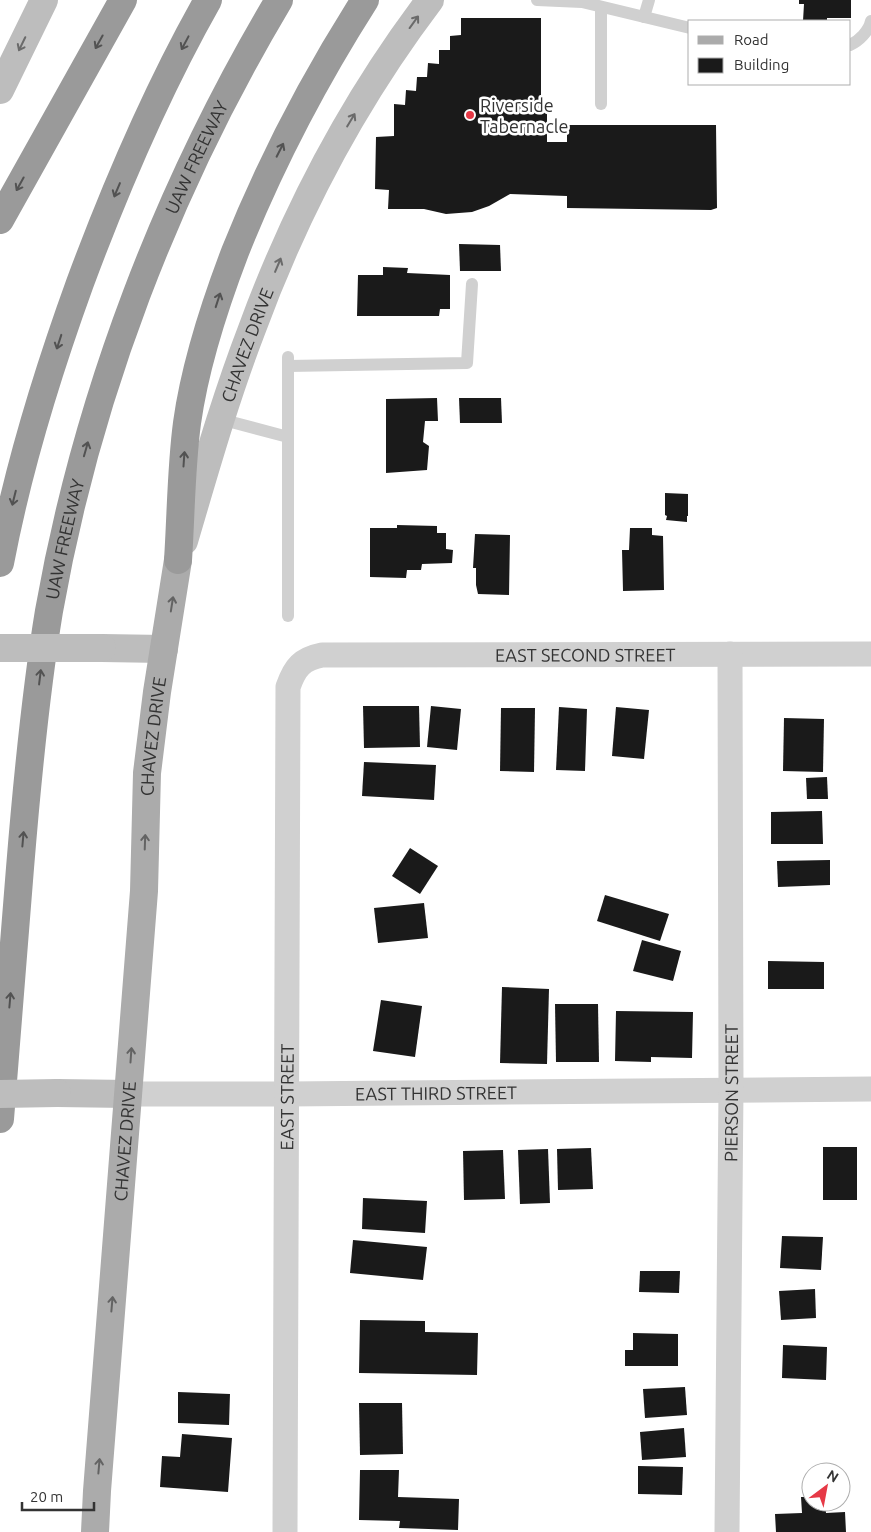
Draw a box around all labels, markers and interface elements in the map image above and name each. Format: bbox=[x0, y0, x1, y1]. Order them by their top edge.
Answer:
one-way arrow bbox=[409, 15, 419, 29]
legend bbox=[688, 20, 851, 85]
text: Road bbox=[734, 31, 769, 48]
one-way arrow bbox=[94, 35, 104, 49]
one-way arrow bbox=[180, 35, 190, 50]
one-way arrow bbox=[17, 36, 26, 51]
text: Building bbox=[734, 56, 789, 73]
place label: Riverside Tabernacle bbox=[480, 95, 568, 136]
street label: UAW FREEWAY bbox=[161, 97, 232, 217]
marker: Riverside Tabernacle bbox=[464, 109, 476, 121]
one-way arrow bbox=[346, 113, 356, 128]
one-way arrow bbox=[276, 143, 285, 158]
one-way arrow bbox=[15, 177, 25, 192]
one-way arrow bbox=[111, 182, 121, 197]
one-way arrow bbox=[273, 258, 283, 273]
street label: CHAVEZ DRIVE bbox=[217, 285, 277, 405]
one-way arrow bbox=[213, 293, 223, 309]
one-way arrow bbox=[54, 334, 64, 350]
one-way arrow bbox=[82, 442, 92, 458]
one-way arrow bbox=[179, 451, 188, 467]
street label: UAW FREEWAY bbox=[41, 476, 88, 601]
one-way arrow bbox=[9, 490, 18, 506]
one-way arrow bbox=[167, 597, 177, 613]
street label: EAST SECOND STREET bbox=[495, 644, 676, 665]
one-way arrow bbox=[35, 669, 45, 685]
street label: CHAVEZ DRIVE bbox=[136, 675, 169, 796]
one-way arrow bbox=[18, 831, 28, 847]
one-way arrow bbox=[141, 834, 150, 850]
one-way arrow bbox=[5, 993, 14, 1009]
street label: PIERSON STREET bbox=[720, 1024, 741, 1162]
street label: EAST STREET bbox=[276, 1044, 297, 1150]
one-way arrow bbox=[127, 1047, 136, 1063]
street label: CHAVEZ DRIVE bbox=[110, 1080, 139, 1202]
street label: EAST THIRD STREET bbox=[355, 1082, 517, 1103]
one-way arrow bbox=[107, 1296, 117, 1312]
one-way arrow bbox=[94, 1458, 103, 1474]
north arrow bbox=[801, 1462, 851, 1512]
text: N bbox=[824, 1466, 842, 1486]
scale bar bbox=[22, 1480, 95, 1512]
text: 20 m bbox=[30, 1488, 63, 1505]

